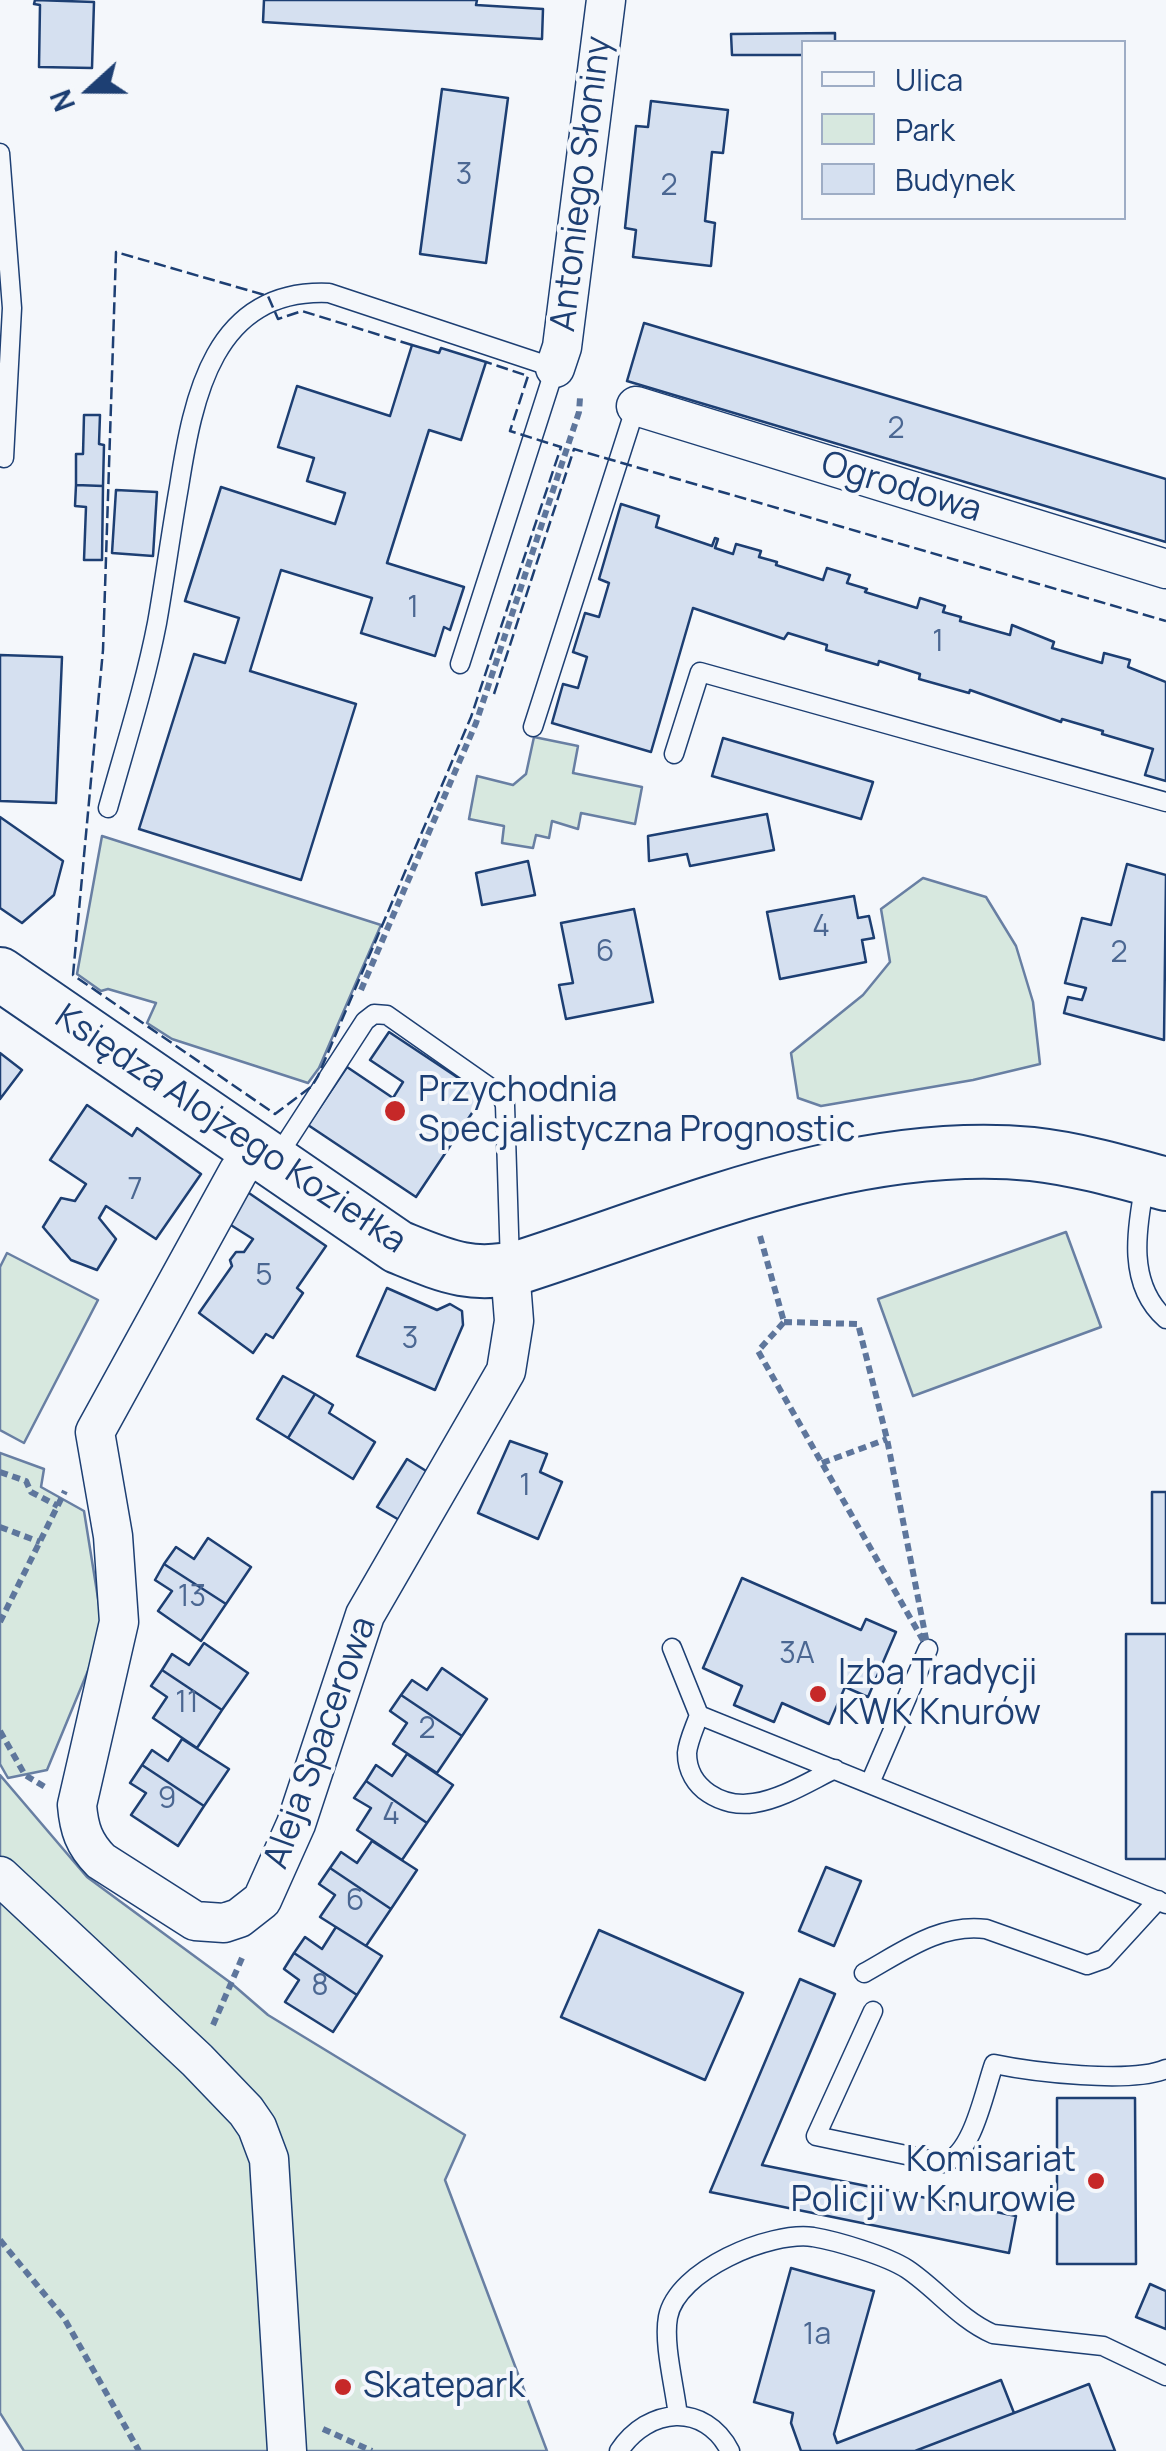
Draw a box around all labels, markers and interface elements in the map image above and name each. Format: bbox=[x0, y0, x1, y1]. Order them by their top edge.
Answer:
street label: Antoniego Słoniny bbox=[543, 34, 621, 334]
north arrow bbox=[40, 40, 140, 140]
legend bbox=[801, 40, 1126, 220]
text: Ulica bbox=[895, 59, 963, 100]
text: N bbox=[41, 85, 83, 117]
text: Park bbox=[895, 109, 955, 150]
house number: 3 bbox=[456, 158, 472, 194]
text: Budynek bbox=[895, 159, 1015, 200]
house number: 2 bbox=[660, 169, 678, 205]
house number: 2 bbox=[887, 412, 905, 448]
street label: Ogrodowa bbox=[816, 444, 986, 532]
house number: 1 bbox=[407, 591, 419, 627]
house number: 1 bbox=[932, 625, 944, 661]
house number: 4 bbox=[812, 910, 830, 946]
house number: 6 bbox=[596, 935, 614, 971]
house number: 2 bbox=[1110, 936, 1128, 972]
street label: Księdza Alojzego Koziełka bbox=[47, 997, 413, 1263]
place label: Przychodnia Specjalistyczna Prognostic bbox=[418, 1070, 855, 1152]
marker: Przychodnia Specjalistyczna Prognostic bbox=[382, 1098, 408, 1124]
house number: 7 bbox=[127, 1173, 143, 1209]
house number: 5 bbox=[255, 1259, 273, 1295]
house number: 3 bbox=[402, 1322, 418, 1358]
house number: 1 bbox=[519, 1469, 531, 1505]
house number: 13 bbox=[178, 1580, 206, 1616]
street label: Aleja Spacerowa bbox=[256, 1612, 386, 1874]
house number: 3A bbox=[779, 1637, 815, 1673]
place label: Izba Tradycji KWK Knurów bbox=[838, 1653, 1041, 1735]
marker: Izba Tradycji KWK Knurów bbox=[807, 1683, 829, 1705]
house number: 11 bbox=[175, 1686, 199, 1722]
house number: 2 bbox=[418, 1712, 436, 1748]
house number: 9 bbox=[158, 1782, 176, 1818]
house number: 4 bbox=[382, 1798, 400, 1834]
house number: 6 bbox=[346, 1884, 364, 1920]
house number: 8 bbox=[311, 1969, 329, 2005]
place label: Komisariat Policji w Knurowie bbox=[791, 2140, 1076, 2222]
marker: Komisariat Policji w Knurowie bbox=[1085, 2170, 1107, 2192]
house number: 1a bbox=[803, 2318, 831, 2354]
place label: Skatepark bbox=[363, 2366, 525, 2408]
marker: Skatepark bbox=[332, 2376, 354, 2398]

